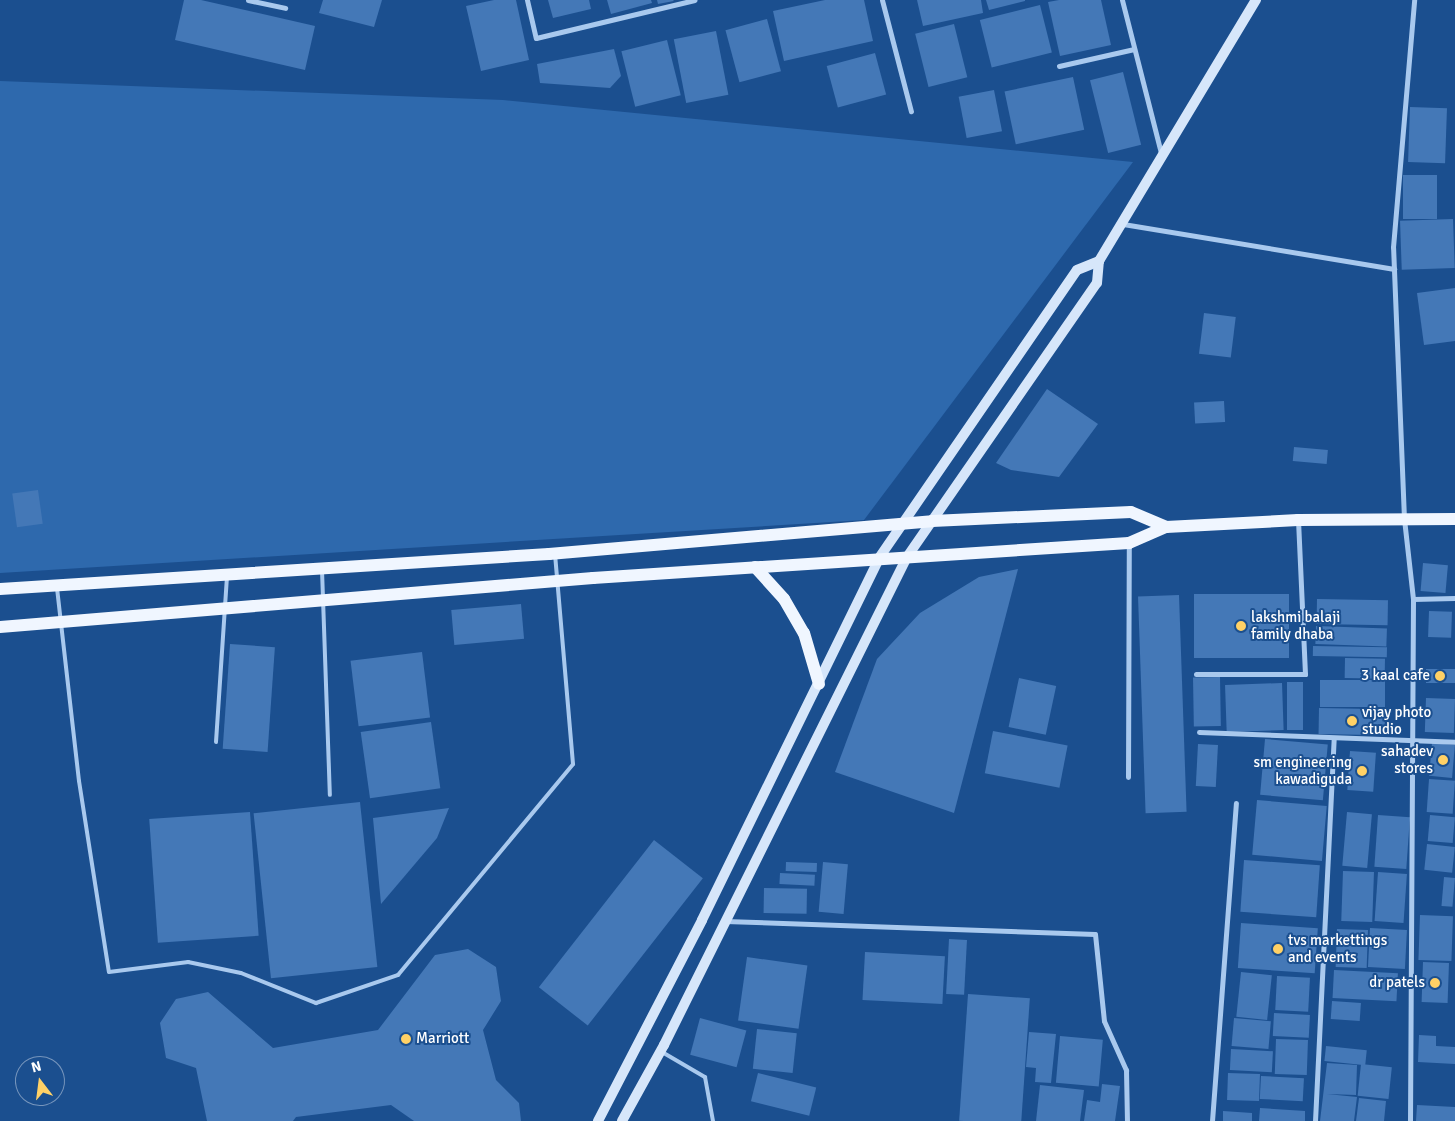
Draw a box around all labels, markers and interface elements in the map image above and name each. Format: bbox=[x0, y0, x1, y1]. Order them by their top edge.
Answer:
place label: lakshmi balaji family dhaba bbox=[1251, 608, 1340, 643]
marker: lakshmi balaji family dhaba bbox=[1235, 620, 1247, 632]
place label: 3 kaal cafe bbox=[1361, 667, 1430, 685]
marker: 3 kaal cafe bbox=[1434, 670, 1446, 682]
place label: vijay photo studio bbox=[1362, 703, 1431, 738]
marker: vijay photo studio bbox=[1346, 715, 1358, 727]
place label: sahadev stores bbox=[1381, 742, 1433, 777]
place label: sm engineering kawadiguda bbox=[1253, 753, 1352, 788]
marker: sahadev stores bbox=[1437, 754, 1449, 766]
marker: sm engineering kawadiguda bbox=[1356, 765, 1368, 777]
place label: tvs markettings and events bbox=[1288, 931, 1387, 966]
marker: tvs markettings and events bbox=[1272, 943, 1284, 955]
place label: dr patels bbox=[1369, 974, 1425, 992]
marker: dr patels bbox=[1429, 977, 1441, 989]
place label: Marriott bbox=[416, 1030, 469, 1048]
marker: Marriott bbox=[400, 1033, 412, 1045]
north arrow bbox=[15, 1056, 65, 1106]
text: N bbox=[29, 1058, 43, 1076]

